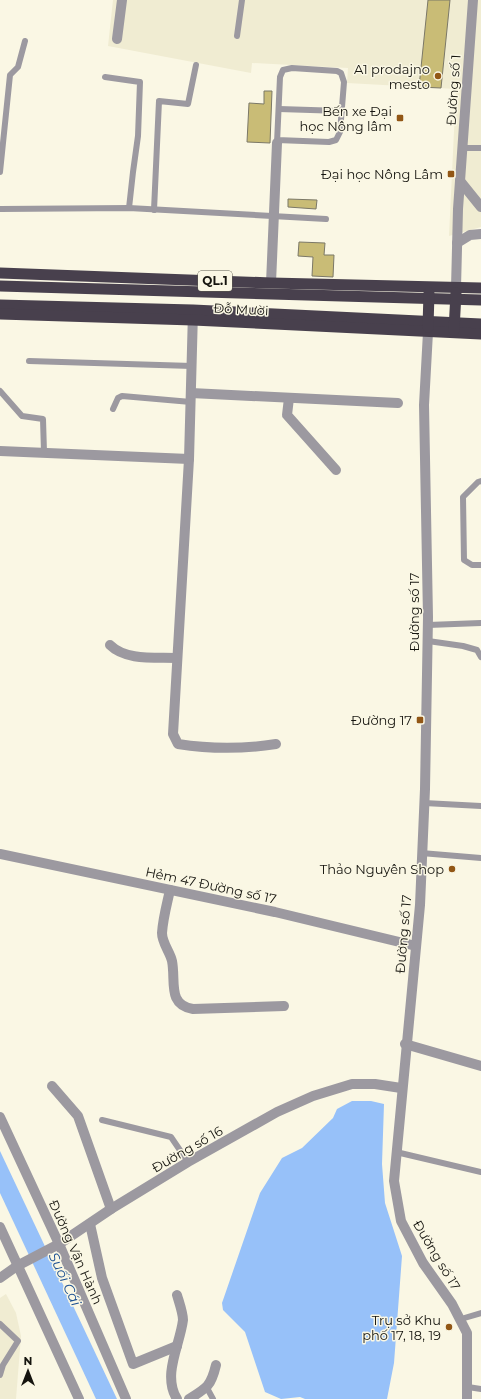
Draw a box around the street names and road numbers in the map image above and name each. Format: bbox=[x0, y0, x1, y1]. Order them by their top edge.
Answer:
street label: Đường số 1 bbox=[443, 54, 463, 126]
road number: QL.1 bbox=[198, 271, 232, 291]
street label: Đỗ Mười bbox=[213, 300, 269, 318]
street label: Đường số 17 bbox=[406, 572, 422, 651]
street label: Hẻm 47 Đường số 17 bbox=[144, 863, 278, 907]
street label: Đường số 17 bbox=[392, 894, 414, 974]
street label: Đường số 16 bbox=[149, 1122, 225, 1176]
street label: Đường Vận Hành bbox=[46, 1197, 106, 1307]
street label: Đường số 17 bbox=[410, 1217, 464, 1293]

